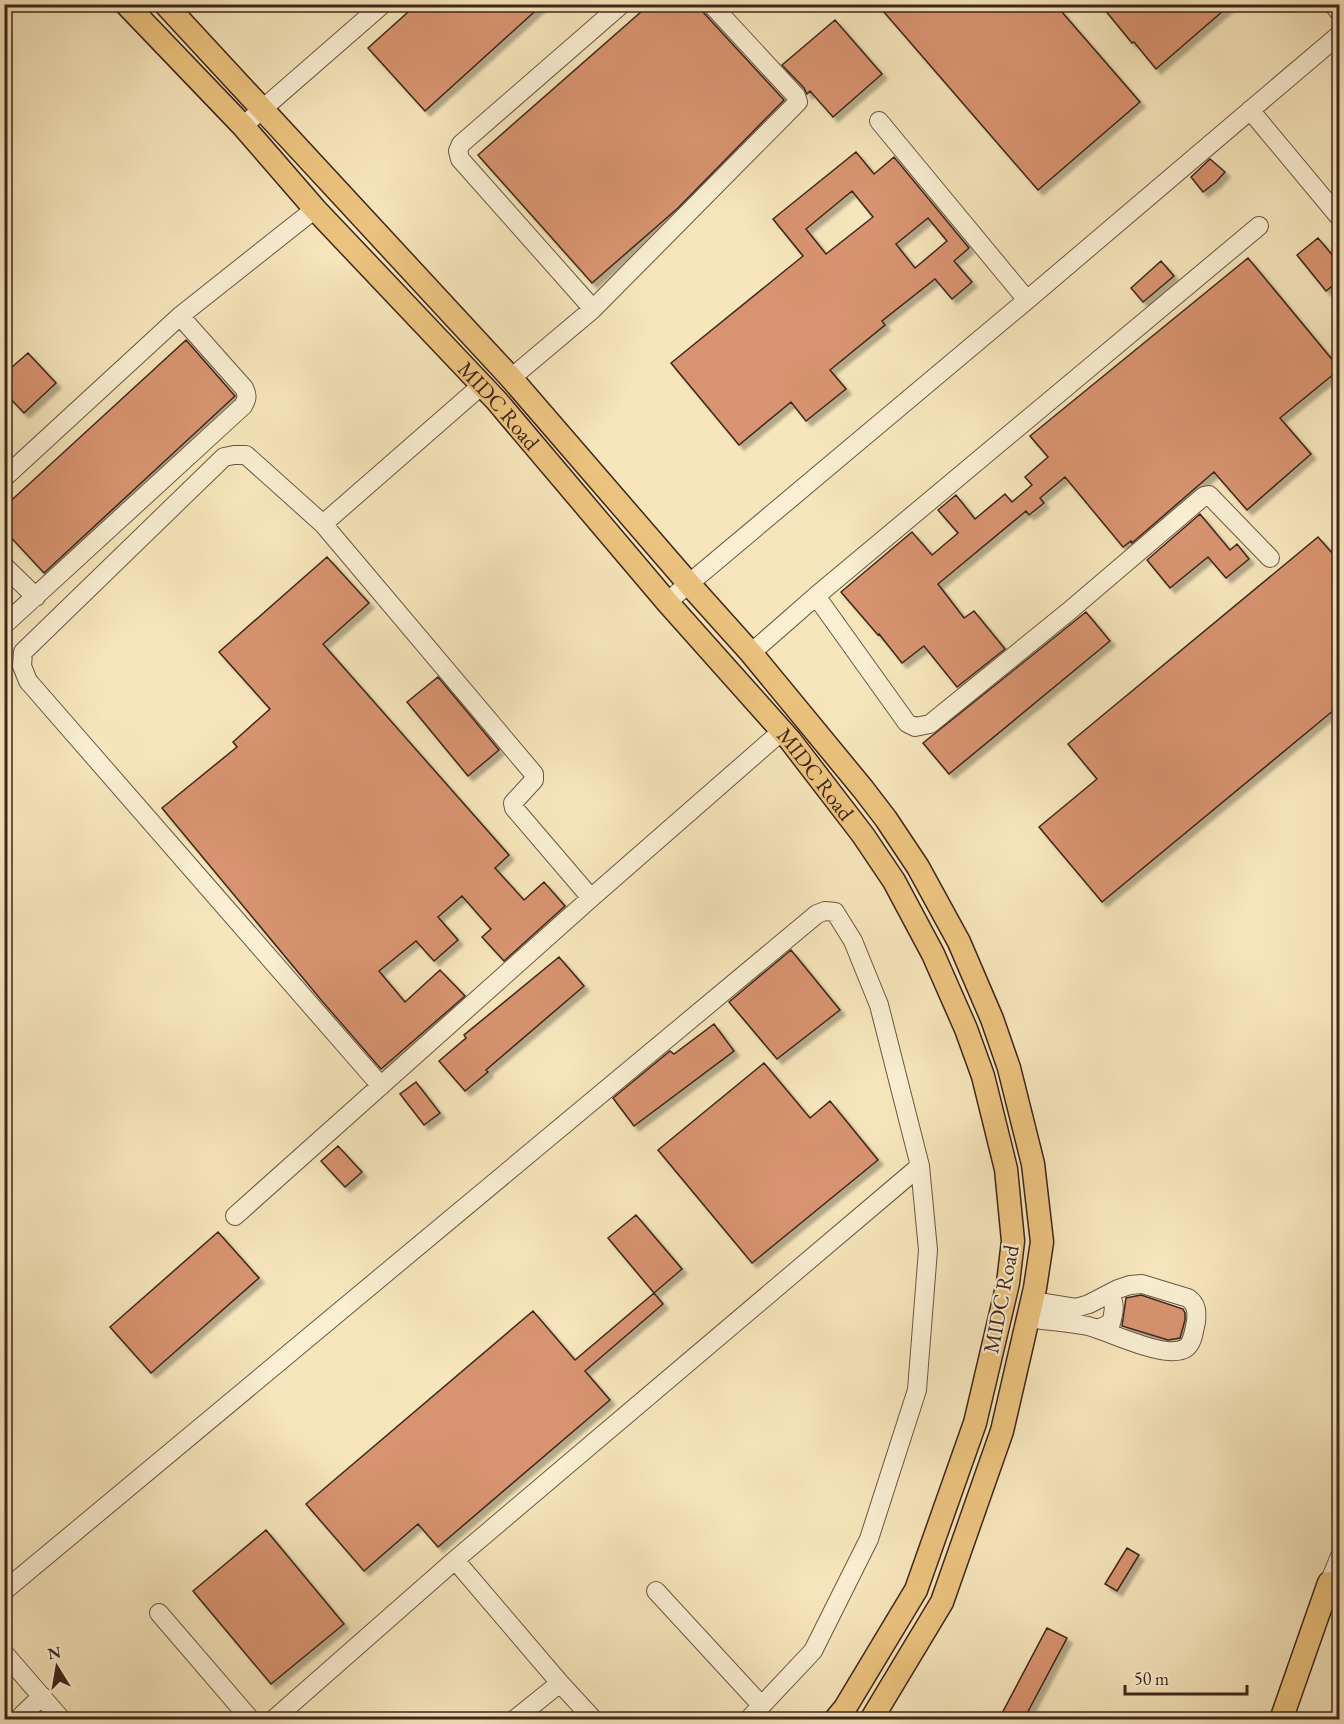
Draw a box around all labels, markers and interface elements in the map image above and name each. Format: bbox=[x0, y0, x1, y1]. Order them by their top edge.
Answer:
street label: MIDC Road bbox=[452, 354, 547, 457]
street label: MIDC Road bbox=[771, 721, 861, 827]
street label: MIDC Road bbox=[976, 1241, 1026, 1356]
north arrow bbox=[27, 1637, 87, 1697]
text: N bbox=[46, 1641, 63, 1664]
scale bar bbox=[1125, 1658, 1246, 1696]
text: 50 m bbox=[1134, 1667, 1169, 1690]

